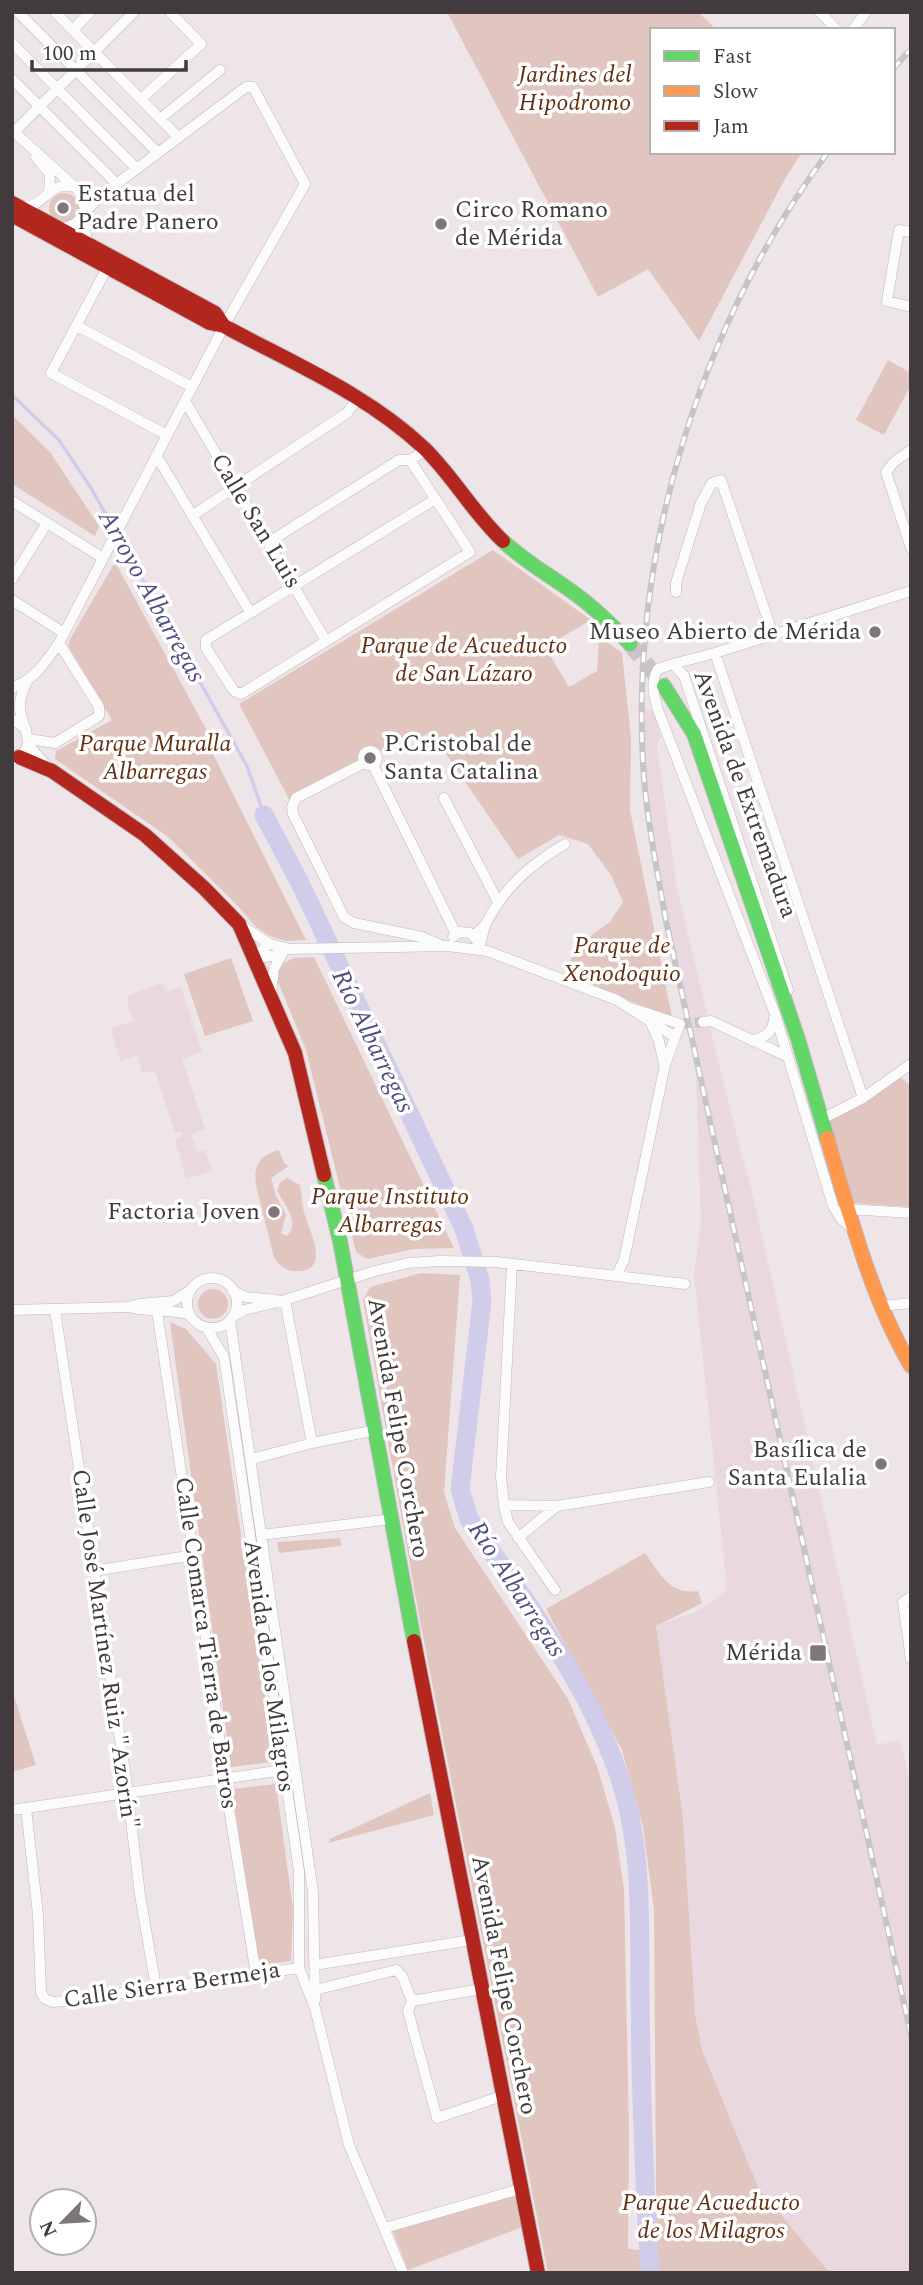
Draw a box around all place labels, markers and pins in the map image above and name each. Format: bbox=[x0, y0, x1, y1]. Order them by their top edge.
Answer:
place label: Estatua del Padre Panero bbox=[77, 176, 219, 240]
place label: Circo Romano de Mérida bbox=[455, 192, 608, 256]
marker: Estatua del Padre Panero bbox=[55, 200, 71, 216]
marker: Circo Romano de Mérida bbox=[433, 216, 449, 232]
place label: Museo Abierto de Mérida bbox=[589, 614, 861, 650]
marker: Museo Abierto de Mérida bbox=[867, 624, 883, 640]
place label: P.Cristobal de Santa Catalina bbox=[384, 726, 539, 790]
marker: P.Cristobal de Santa Catalina bbox=[362, 750, 378, 766]
place label: Factoria Joven bbox=[107, 1194, 260, 1230]
marker: Factoria Joven bbox=[266, 1204, 282, 1220]
place label: Basílica de Santa Eulalia bbox=[728, 1432, 867, 1496]
marker: Basílica de Santa Eulalia bbox=[873, 1456, 889, 1472]
place label: Mérida bbox=[725, 1635, 802, 1671]
marker: Mérida bbox=[808, 1643, 828, 1663]

